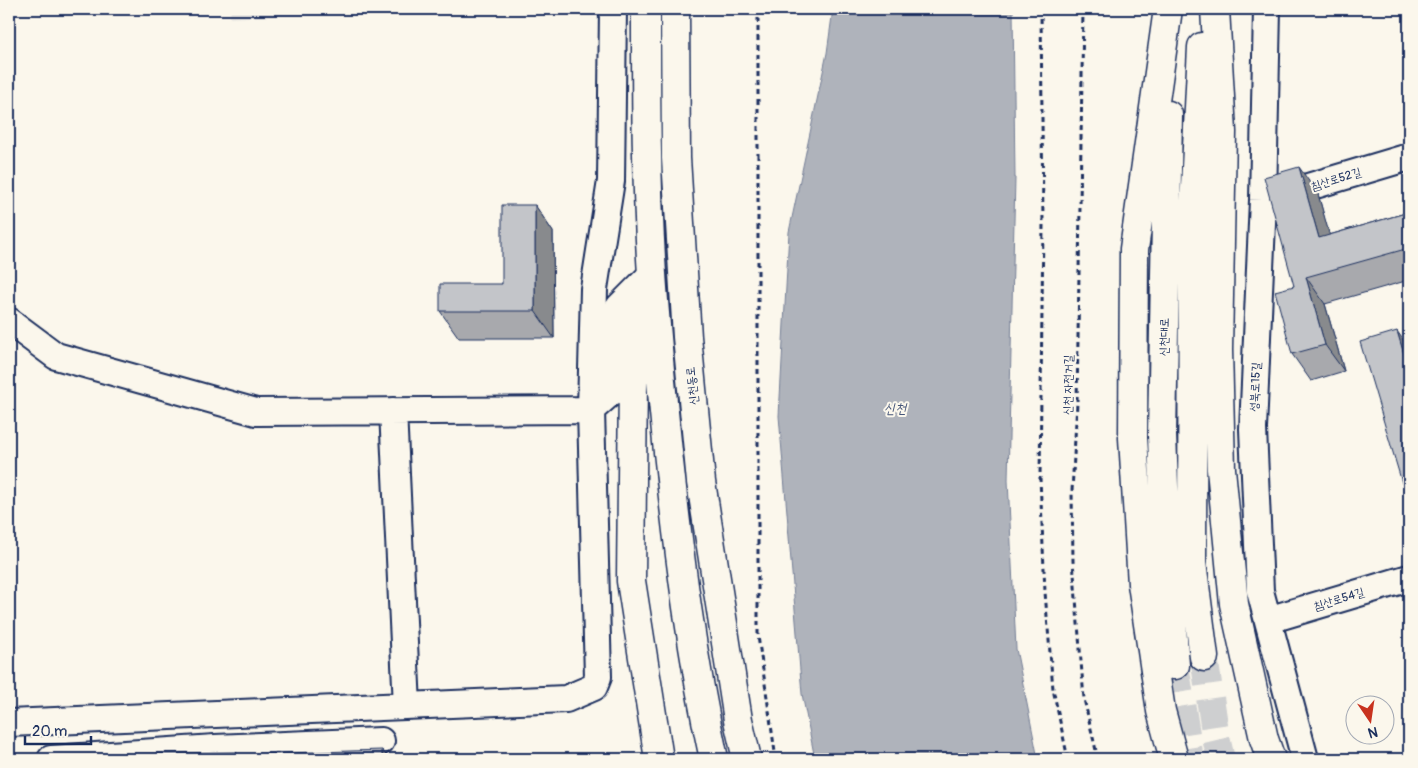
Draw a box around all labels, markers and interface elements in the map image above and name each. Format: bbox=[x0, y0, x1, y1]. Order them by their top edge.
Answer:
street label: 침산로52길 bbox=[1309, 165, 1363, 194]
street label: 신천대로 bbox=[1157, 318, 1172, 356]
street label: 신천 자전거길 bbox=[1060, 354, 1077, 415]
street label: 성북로15길 bbox=[1247, 361, 1264, 412]
street label: 신천동로 bbox=[683, 366, 702, 406]
water label: 신천 bbox=[884, 400, 908, 417]
street label: 침산로54길 bbox=[1312, 585, 1367, 614]
north arrow bbox=[1346, 696, 1396, 746]
scale bar bbox=[25, 713, 91, 745]
text: 20 m bbox=[32, 722, 67, 741]
text: N bbox=[1366, 723, 1379, 742]

